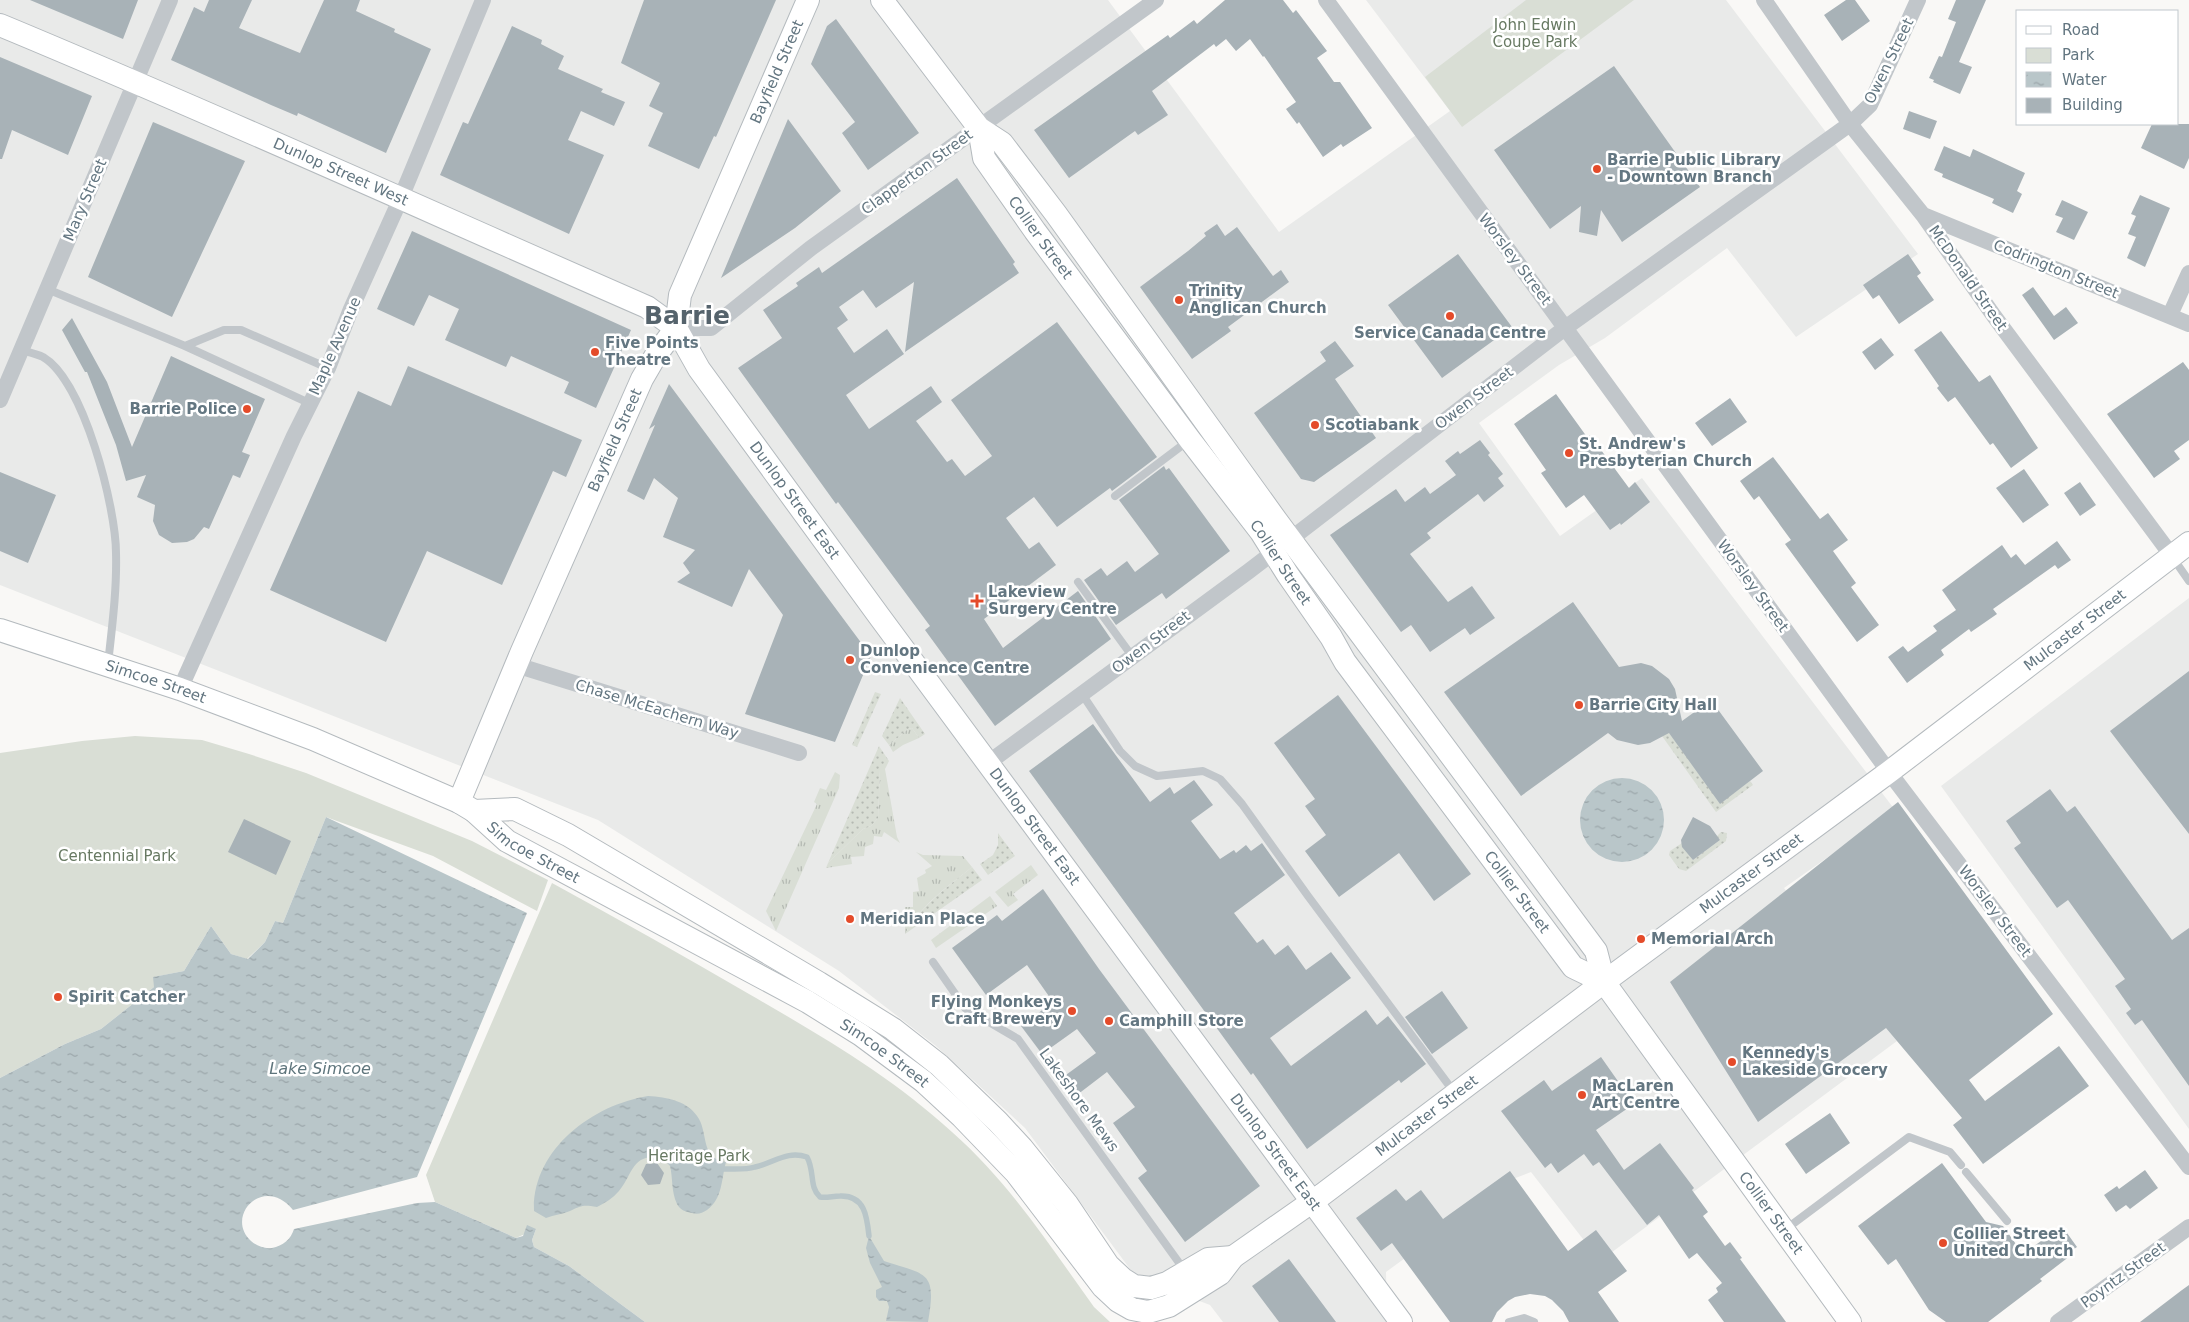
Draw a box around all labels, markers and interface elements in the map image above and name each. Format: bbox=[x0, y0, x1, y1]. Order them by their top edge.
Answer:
legend bbox=[2016, 10, 2179, 125]
street label: Owen Street bbox=[1860, 15, 1918, 107]
park label: John Edwin Coupe Park bbox=[1492, 16, 1578, 51]
street label: Bayfield Street bbox=[747, 17, 807, 126]
text: Road bbox=[2062, 21, 2100, 39]
text: Park bbox=[2062, 46, 2095, 64]
text: Water bbox=[2062, 71, 2107, 89]
text: Building bbox=[2062, 96, 2123, 114]
street label: Clapperton Street bbox=[858, 126, 976, 218]
street label: Dunlop Street West bbox=[270, 134, 411, 210]
place label: Barrie Public Library - Downtown Branch bbox=[1607, 151, 1781, 186]
street label: Mary Street bbox=[60, 156, 110, 244]
marker: Barrie Public Library - Downtown Branch bbox=[1591, 163, 1603, 175]
street label: Collier Street bbox=[1004, 193, 1077, 283]
street label: Worsley Street bbox=[1475, 210, 1555, 308]
street label: McDonald Street bbox=[1925, 222, 2011, 334]
street label: Codrington Street bbox=[1991, 236, 2121, 302]
place label: Trinity Anglican Church bbox=[1189, 282, 1327, 317]
street label: Maple Avenue bbox=[305, 294, 365, 398]
marker: Trinity Anglican Church bbox=[1173, 294, 1185, 306]
district label: Barrie bbox=[644, 301, 730, 330]
marker: Service Canada Centre bbox=[1444, 310, 1456, 322]
place label: Service Canada Centre bbox=[1354, 324, 1546, 342]
place label: Five Points Theatre bbox=[605, 334, 699, 369]
marker: Five Points Theatre bbox=[589, 346, 601, 358]
street label: Owen Street bbox=[1431, 363, 1517, 433]
street label: Bayfield Street bbox=[584, 386, 646, 495]
place label: Barrie Police bbox=[129, 400, 237, 418]
marker: Barrie Police bbox=[241, 403, 253, 415]
place label: Scotiabank bbox=[1325, 416, 1420, 434]
marker: Scotiabank bbox=[1309, 419, 1321, 431]
place label: St. Andrew's Presbyterian Church bbox=[1579, 435, 1752, 470]
street label: Dunlop Street East bbox=[746, 438, 844, 563]
marker: St. Andrew's Presbyterian Church bbox=[1563, 447, 1575, 459]
street label: Collier Street bbox=[1246, 516, 1315, 608]
street label: Worsley Street bbox=[1713, 536, 1793, 636]
place label: Lakeview Surgery Centre bbox=[988, 583, 1117, 618]
street label: Mulcaster Street bbox=[2020, 585, 2130, 675]
marker: Lakeview Surgery Centre bbox=[970, 594, 984, 608]
street label: Owen Street bbox=[1108, 607, 1194, 677]
place label: Dunlop Convenience Centre bbox=[860, 642, 1030, 677]
marker: Dunlop Convenience Centre bbox=[844, 654, 856, 666]
street label: Simcoe Street bbox=[103, 656, 209, 707]
street label: Chase McEachern Way bbox=[573, 676, 741, 742]
place label: Barrie City Hall bbox=[1589, 696, 1717, 714]
marker: Barrie City Hall bbox=[1573, 699, 1585, 711]
street label: Dunlop Street East bbox=[985, 764, 1084, 889]
street label: Simcoe Street bbox=[483, 818, 583, 887]
street label: Mulcaster Street bbox=[1696, 830, 1806, 917]
park label: Centennial Park bbox=[58, 847, 176, 865]
street label: Collier Street bbox=[1480, 847, 1554, 937]
street label: Worsley Street bbox=[1955, 862, 2035, 960]
place label: Meridian Place bbox=[860, 910, 985, 928]
marker: Meridian Place bbox=[844, 913, 856, 925]
place label: Memorial Arch bbox=[1651, 930, 1774, 948]
marker: Memorial Arch bbox=[1635, 933, 1647, 945]
place label: Spirit Catcher bbox=[68, 988, 186, 1006]
marker: Spirit Catcher bbox=[52, 991, 64, 1003]
place label: Flying Monkeys Craft Brewery bbox=[931, 993, 1062, 1028]
marker: Flying Monkeys Craft Brewery bbox=[1066, 1005, 1078, 1017]
place label: Camphill Store bbox=[1119, 1012, 1244, 1030]
street label: Simcoe Street bbox=[837, 1015, 933, 1091]
marker: Camphill Store bbox=[1103, 1015, 1115, 1027]
place label: Kennedy's Lakeside Grocery bbox=[1742, 1044, 1888, 1079]
street label: Lakeshore Mews bbox=[1035, 1045, 1123, 1155]
marker: Kennedy's Lakeside Grocery bbox=[1726, 1056, 1738, 1068]
water label: Lake Simcoe bbox=[269, 1059, 371, 1078]
street label: Mulcaster Street bbox=[1372, 1071, 1482, 1160]
place label: MacLaren Art Centre bbox=[1592, 1077, 1680, 1112]
marker: MacLaren Art Centre bbox=[1576, 1089, 1588, 1101]
street label: Dunlop Street East bbox=[1226, 1090, 1325, 1214]
park label: Heritage Park bbox=[648, 1147, 750, 1165]
street label: Collier Street bbox=[1735, 1168, 1807, 1258]
place label: Collier Street United Church bbox=[1953, 1225, 2074, 1260]
marker: Collier Street United Church bbox=[1937, 1237, 1949, 1249]
street label: Poyntz Street bbox=[2077, 1238, 2169, 1312]

